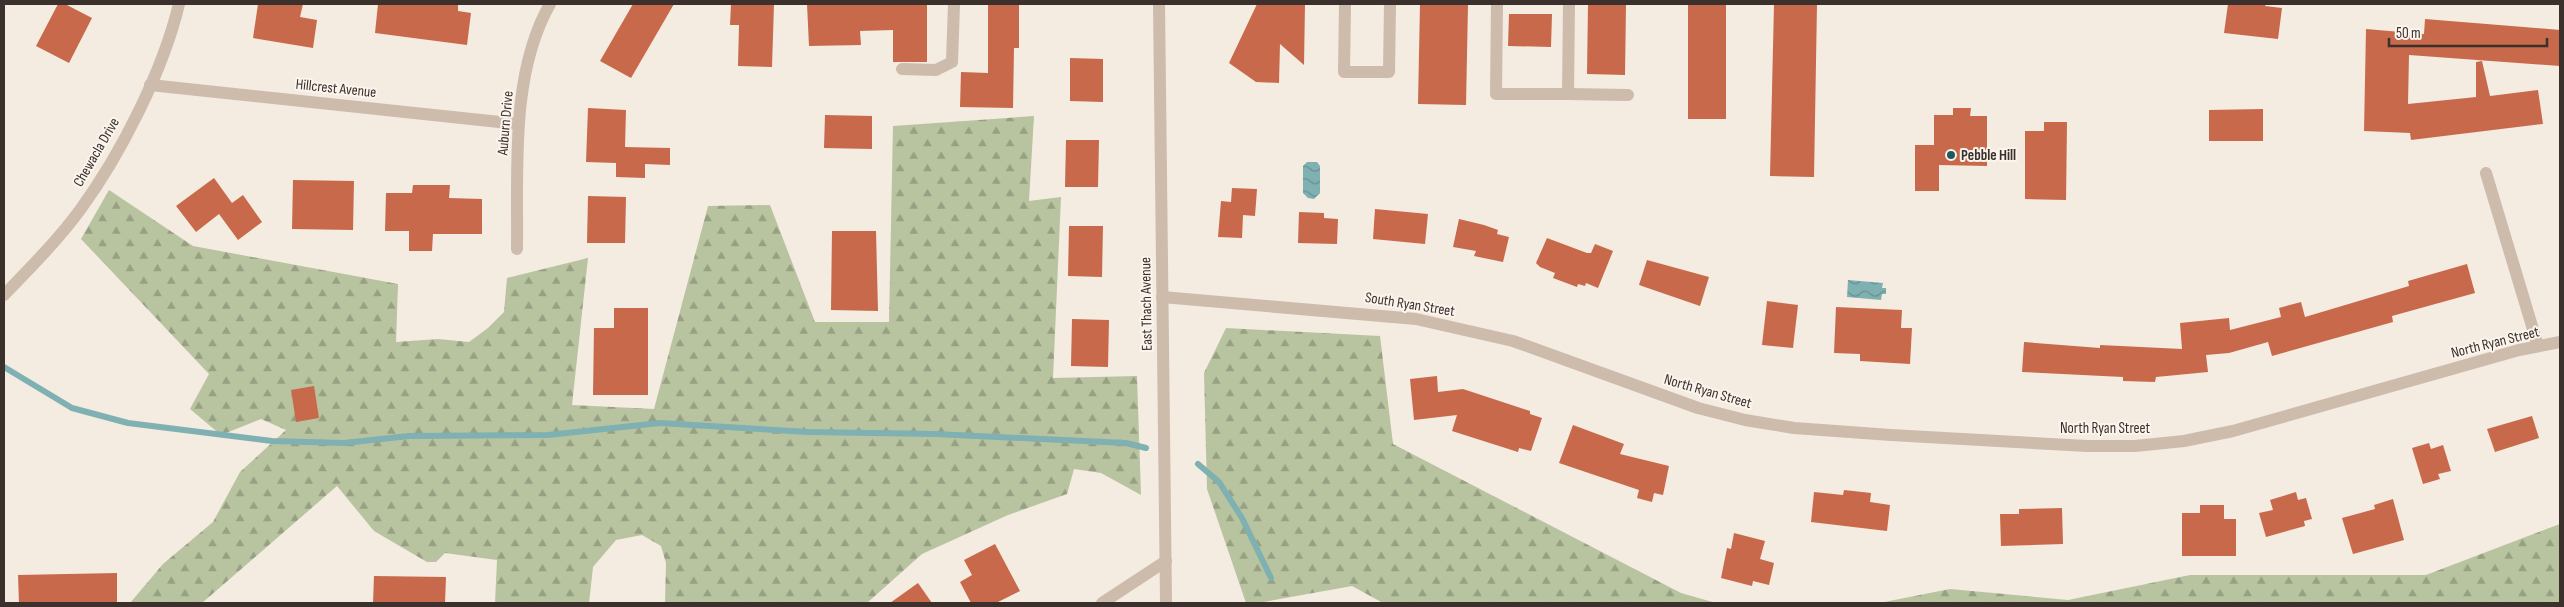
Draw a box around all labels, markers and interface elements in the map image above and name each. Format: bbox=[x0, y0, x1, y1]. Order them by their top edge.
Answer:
scale bar bbox=[2389, 15, 2546, 47]
text: 50 m bbox=[2396, 24, 2421, 43]
street label: Hillcrest Avenue bbox=[295, 75, 377, 102]
street label: Auburn Drive bbox=[493, 90, 518, 157]
street label: Chewacla Drive bbox=[69, 114, 124, 190]
place label: Pebble Hill bbox=[1961, 146, 2016, 165]
marker: Pebble Hill bbox=[1945, 149, 1957, 161]
street label: East Thach Avenue bbox=[1136, 257, 1157, 351]
street label: South Ryan Street bbox=[1364, 288, 1457, 321]
street label: North Ryan Street bbox=[2449, 322, 2542, 363]
street label: North Ryan Street bbox=[1662, 370, 1754, 413]
street label: North Ryan Street bbox=[2060, 419, 2151, 438]

